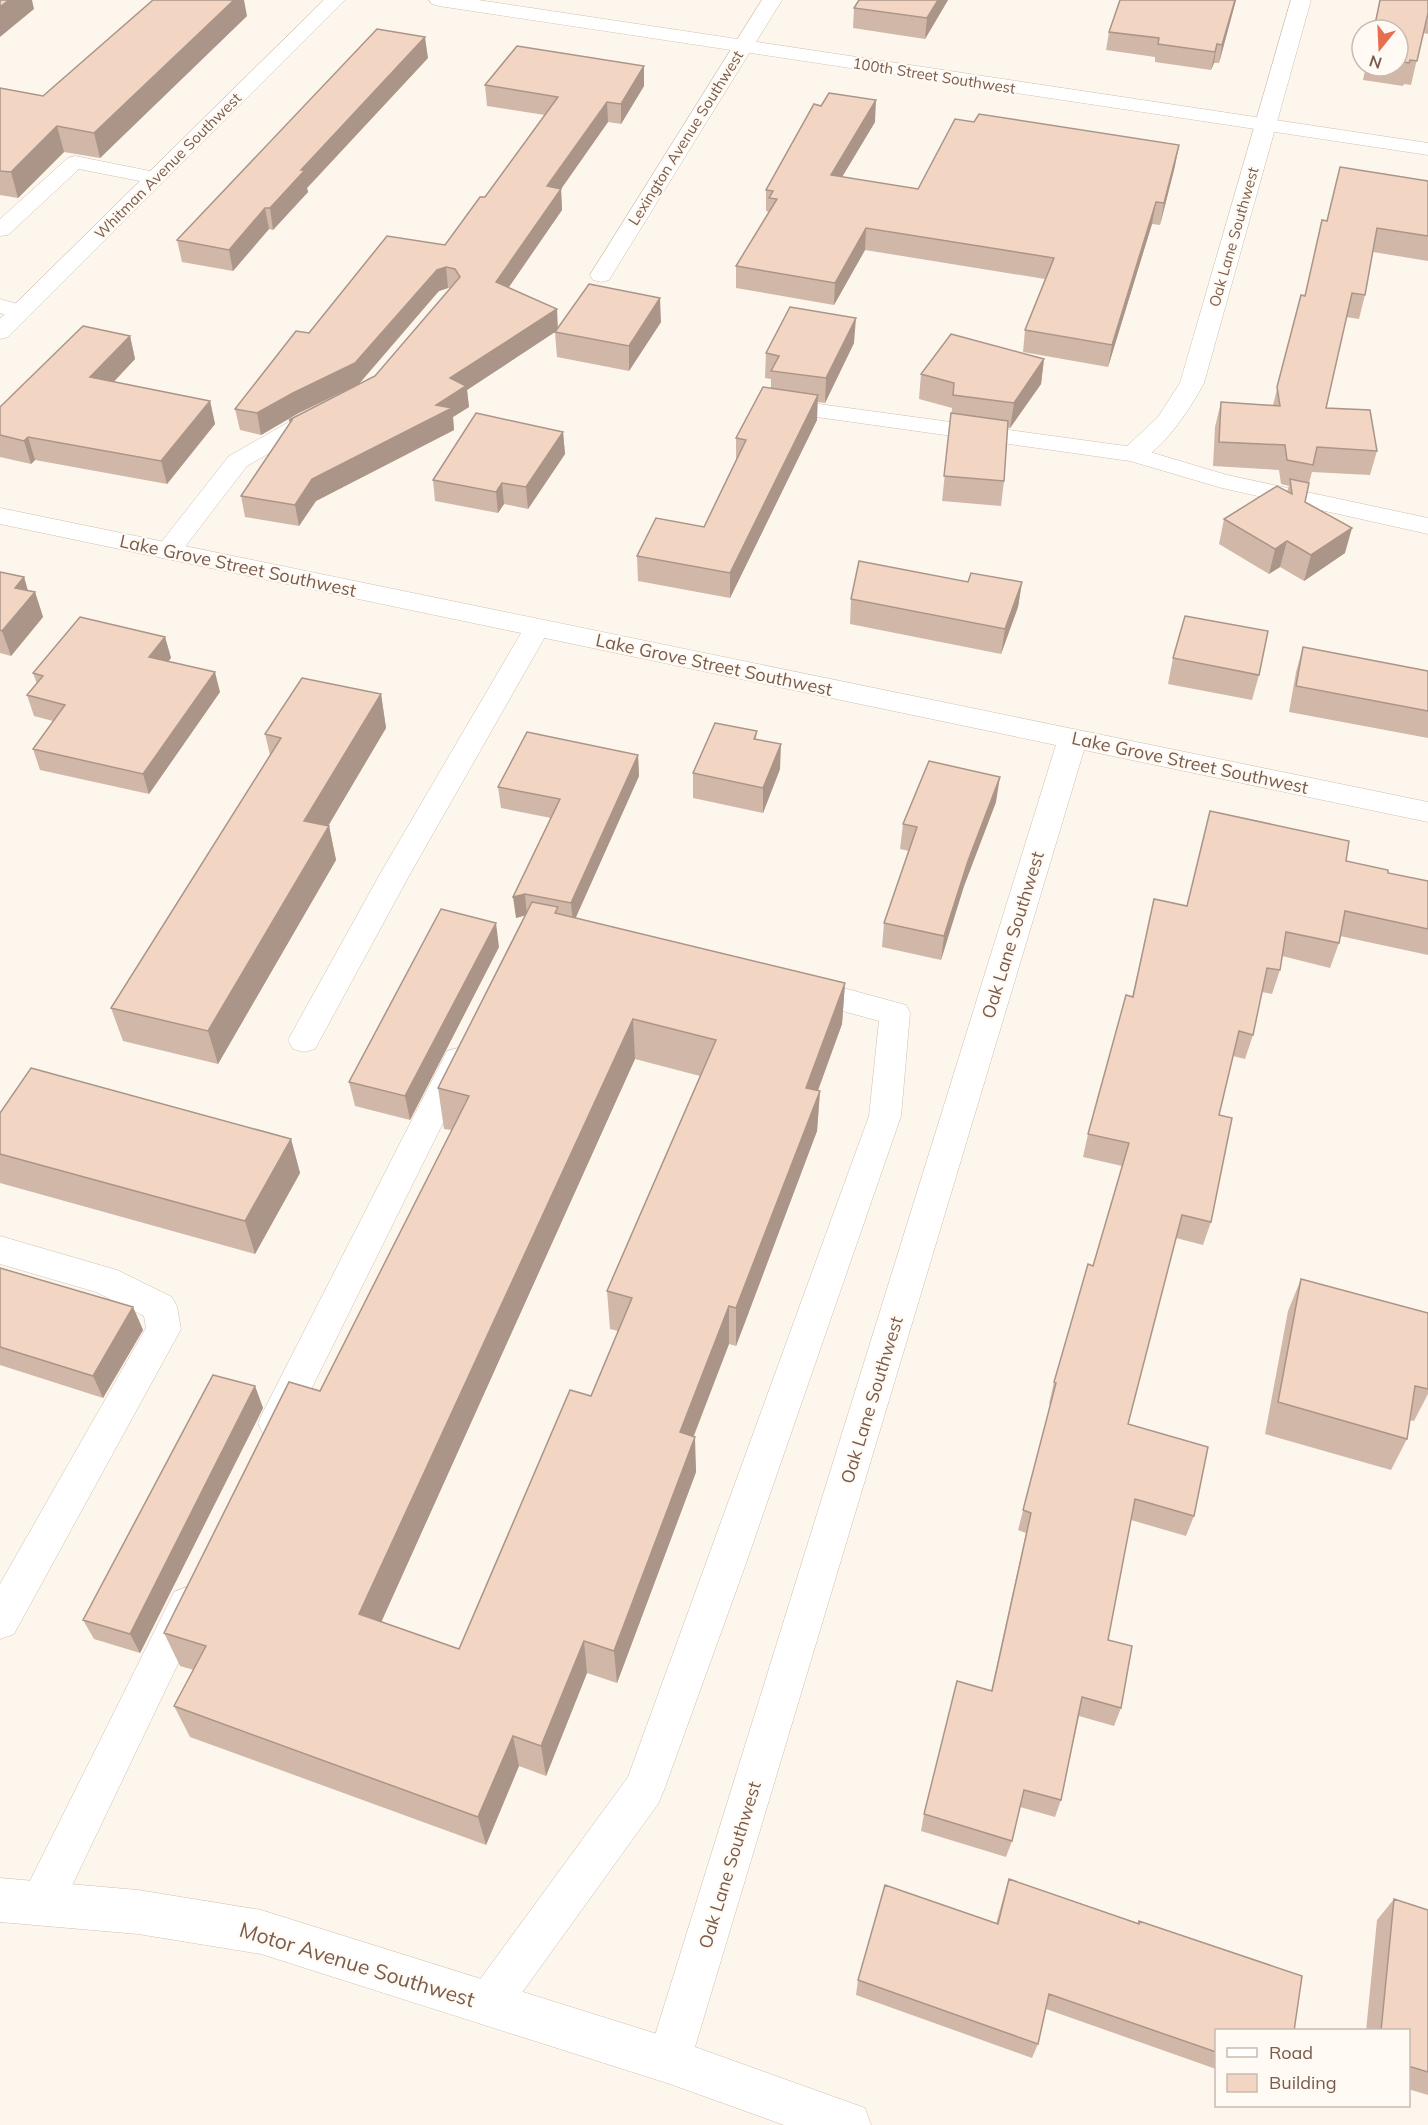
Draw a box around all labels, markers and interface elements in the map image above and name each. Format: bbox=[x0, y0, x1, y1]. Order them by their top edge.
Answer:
north arrow bbox=[1350, 18, 1410, 78]
street label: Lexington Avenue Southwest bbox=[624, 47, 747, 229]
text: N bbox=[1367, 51, 1384, 74]
street label: 100th Street Southwest bbox=[851, 53, 1017, 98]
street label: Whitman Avenue Southwest bbox=[90, 88, 245, 243]
street label: Oak Lane Southwest bbox=[1204, 165, 1263, 309]
street label: Lake Grove Street Southwest bbox=[118, 529, 359, 602]
street label: Lake Grove Street Southwest bbox=[594, 628, 835, 701]
street label: Lake Grove Street Southwest bbox=[1070, 726, 1311, 799]
street label: Oak Lane Southwest bbox=[976, 849, 1049, 1021]
street label: Oak Lane Southwest bbox=[835, 1314, 908, 1486]
street label: Oak Lane Southwest bbox=[693, 1779, 766, 1951]
street label: Motor Avenue Southwest bbox=[236, 1916, 478, 2012]
legend bbox=[1215, 2029, 1410, 2107]
text: Road bbox=[1269, 2041, 1313, 2064]
text: Building bbox=[1269, 2071, 1337, 2094]

